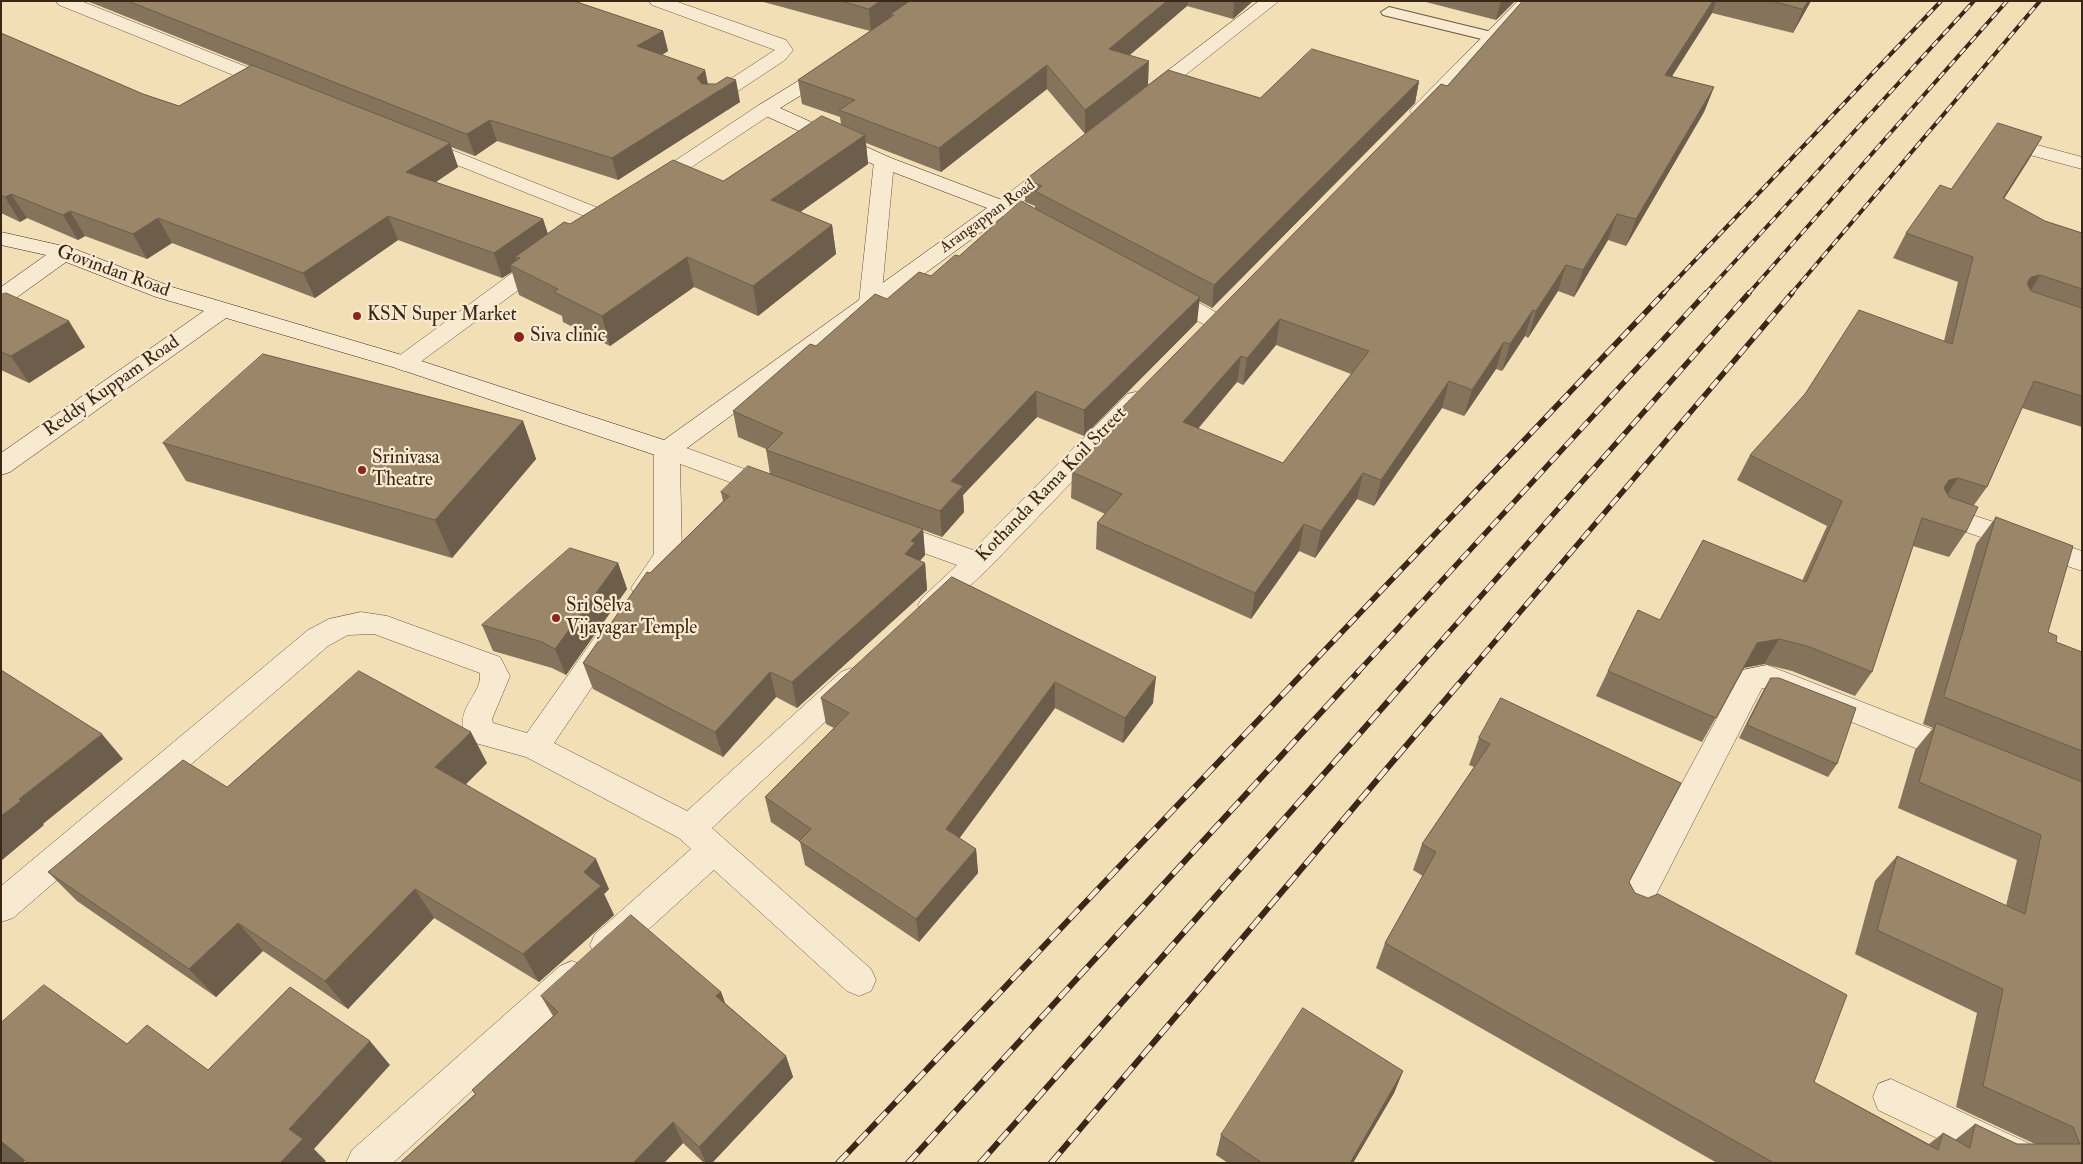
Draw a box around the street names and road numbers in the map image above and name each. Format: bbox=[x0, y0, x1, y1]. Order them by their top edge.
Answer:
street label: Arangappan Road bbox=[937, 176, 1039, 258]
street label: Govindan Road bbox=[53, 241, 173, 303]
street label: Reddy Kuppam Road bbox=[40, 332, 184, 442]
street label: Kothanda Rama Koil Street bbox=[972, 403, 1132, 567]

